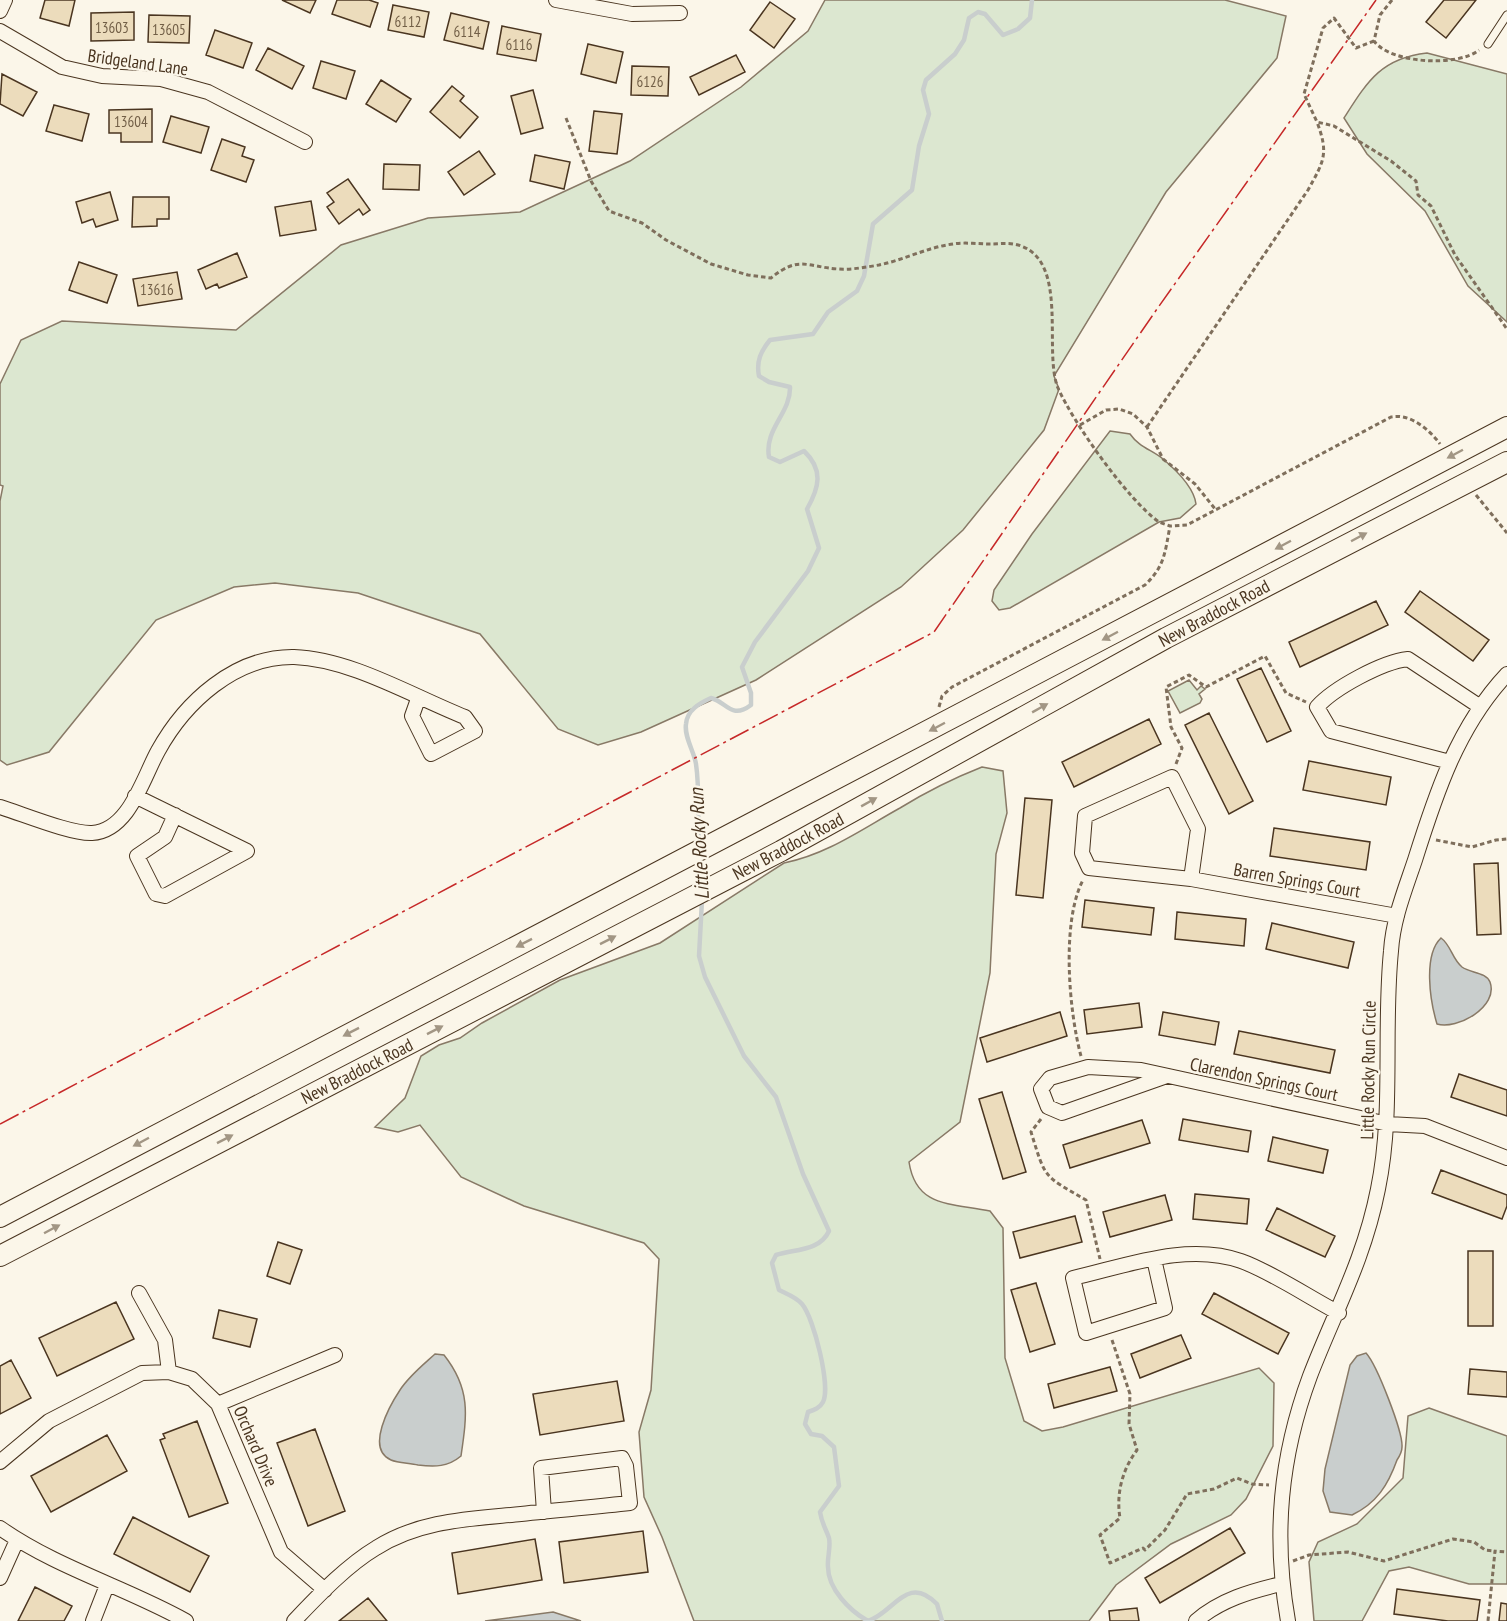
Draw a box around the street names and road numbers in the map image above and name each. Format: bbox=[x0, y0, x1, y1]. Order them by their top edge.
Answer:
street label: Bridgeland Lane bbox=[86, 44, 190, 80]
street label: New Braddock Road bbox=[1155, 574, 1273, 652]
street label: New Braddock Road bbox=[729, 807, 847, 885]
street label: Barren Springs Court bbox=[1232, 858, 1362, 902]
street label: Little Rocky Run Circle bbox=[1355, 1000, 1381, 1140]
street label: New Braddock Road bbox=[297, 1033, 417, 1109]
street label: Clarendon Springs Court bbox=[1188, 1052, 1340, 1106]
street label: Orchard Drive bbox=[229, 1402, 283, 1490]

